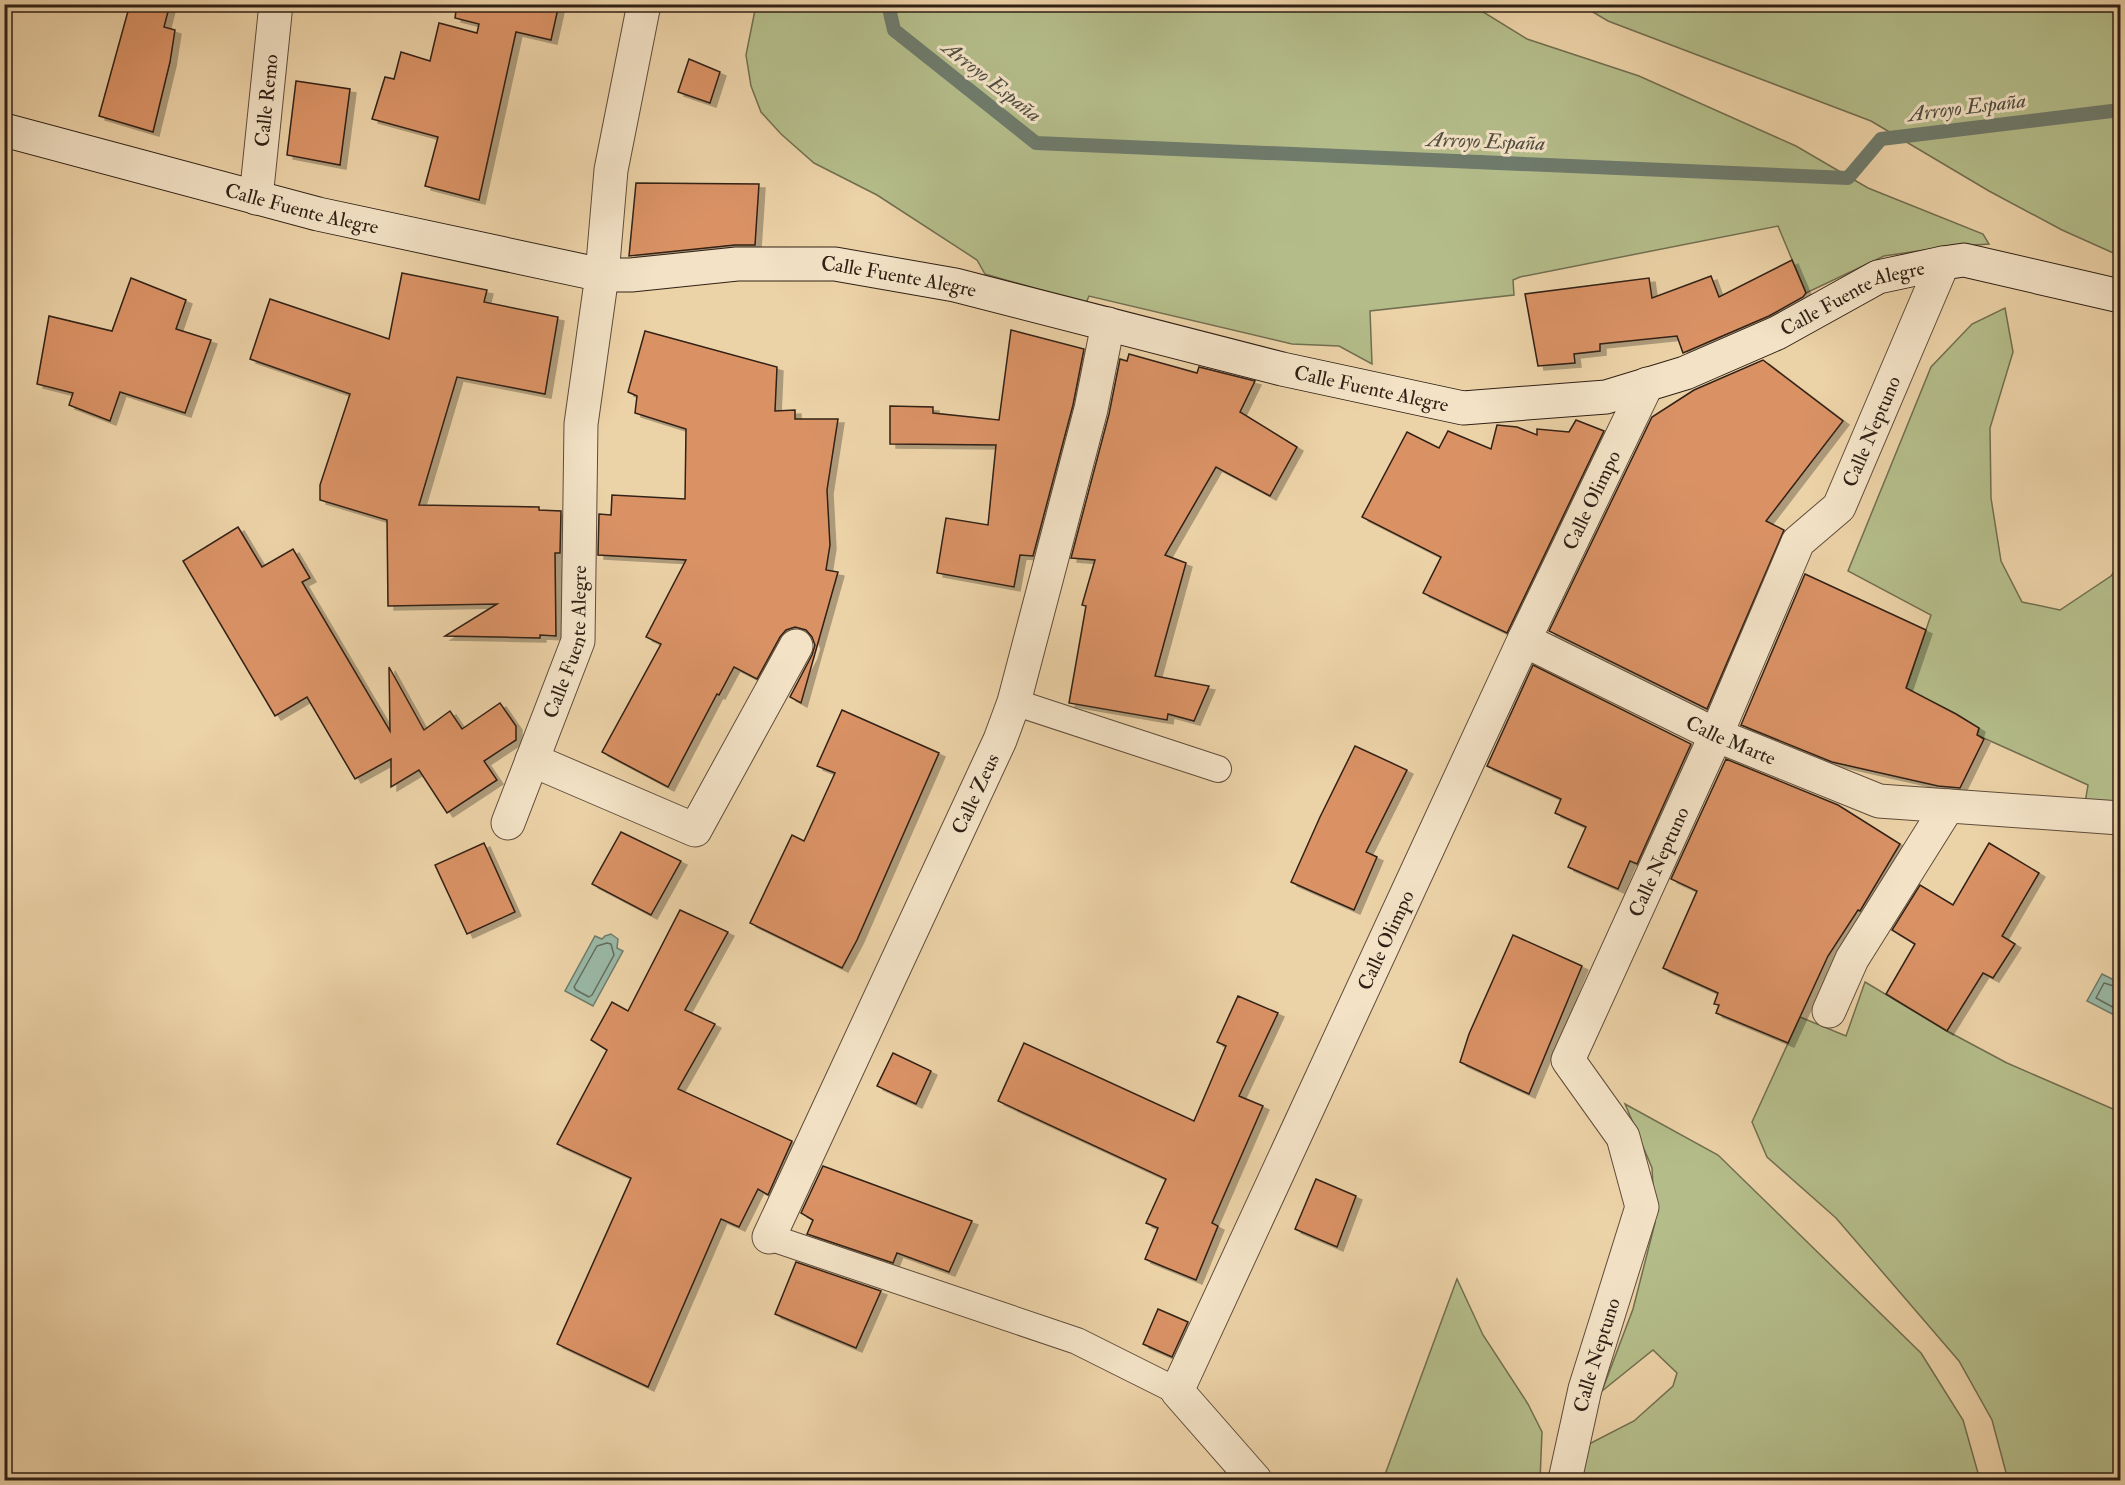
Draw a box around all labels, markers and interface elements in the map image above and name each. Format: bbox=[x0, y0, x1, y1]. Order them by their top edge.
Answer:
water label: Arroyo España bbox=[935, 33, 1047, 129]
street label: Calle Remo bbox=[249, 53, 284, 148]
water label: Arroyo España bbox=[1905, 87, 2028, 128]
water label: Arroyo España bbox=[1424, 126, 1546, 157]
street label: Calle Fuente Alegre bbox=[222, 178, 381, 240]
street label: Calle Fuente Alegre bbox=[821, 252, 979, 303]
street label: Calle Fuente Alegre bbox=[1776, 255, 1927, 342]
street label: Calle Fuente Alegre bbox=[1292, 360, 1451, 418]
street label: Calle Neptuno bbox=[1837, 372, 1906, 491]
street label: Calle Olimpo bbox=[1557, 446, 1626, 554]
street label: Calle Fuente Alegre bbox=[537, 565, 592, 722]
street label: Calle Marte bbox=[1682, 710, 1779, 771]
street label: Calle Zeus bbox=[946, 749, 1005, 838]
street label: Calle Neptuno bbox=[1623, 803, 1695, 921]
street label: Calle Olimpo bbox=[1352, 886, 1420, 994]
street label: Calle Neptuno bbox=[1568, 1295, 1626, 1415]

